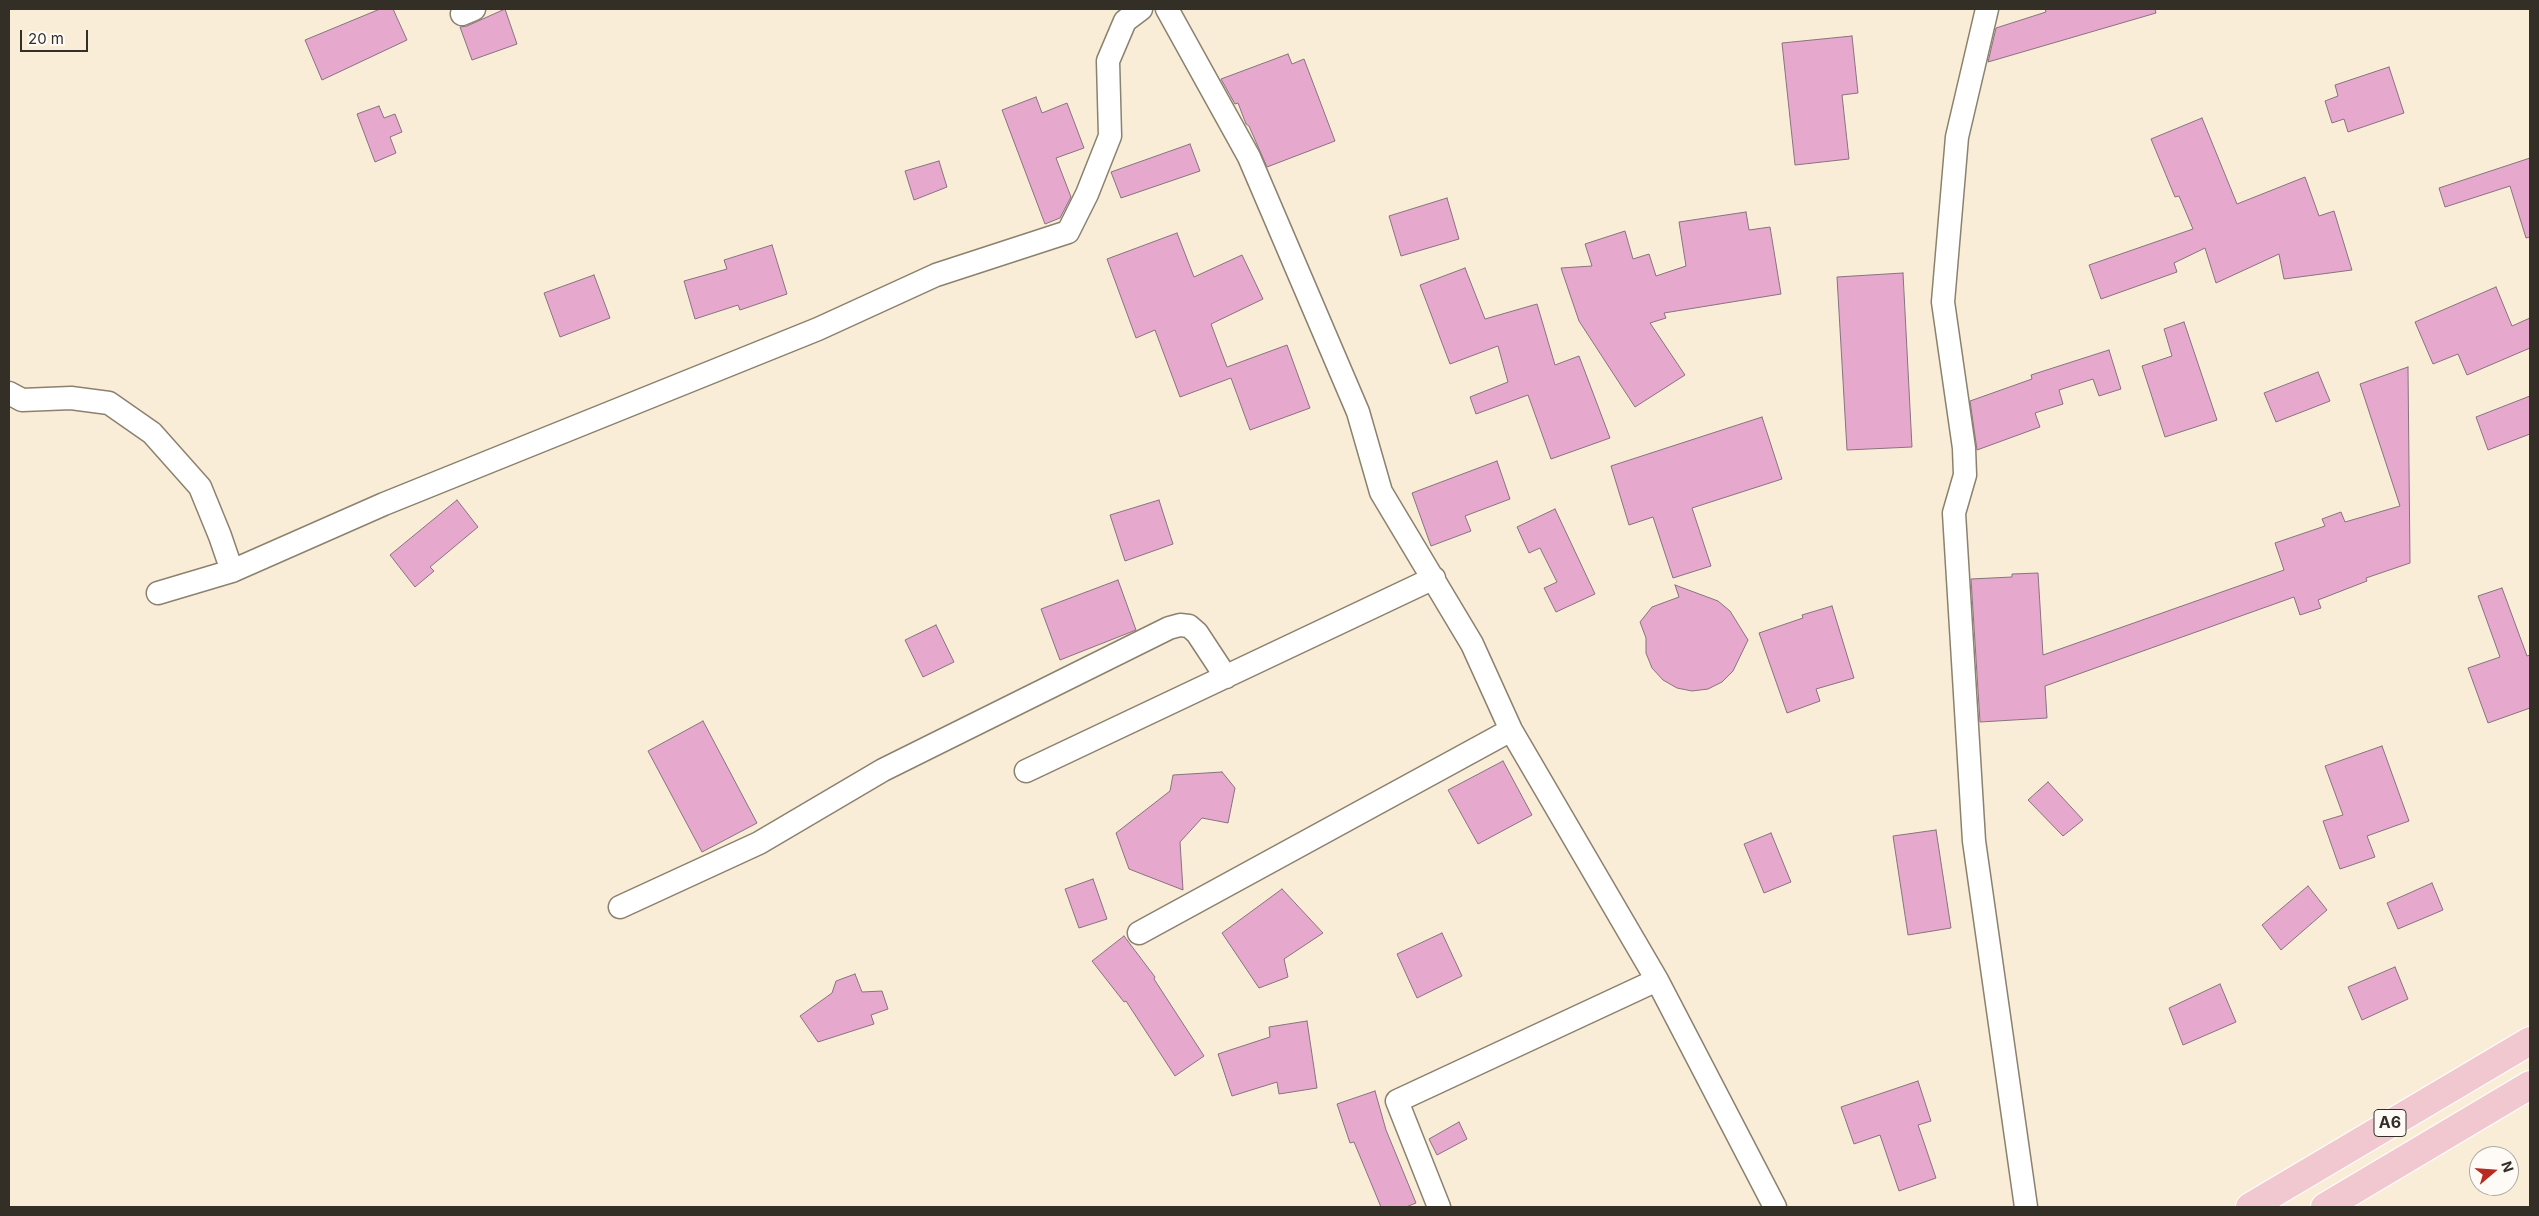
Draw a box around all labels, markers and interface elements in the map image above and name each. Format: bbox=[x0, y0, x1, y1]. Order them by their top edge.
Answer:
scale bar bbox=[22, 20, 90, 52]
text: 20 m bbox=[28, 29, 64, 48]
road number: A6 bbox=[2374, 1110, 2406, 1136]
north arrow bbox=[2469, 1146, 2519, 1196]
text: N bbox=[2498, 1159, 2518, 1174]

